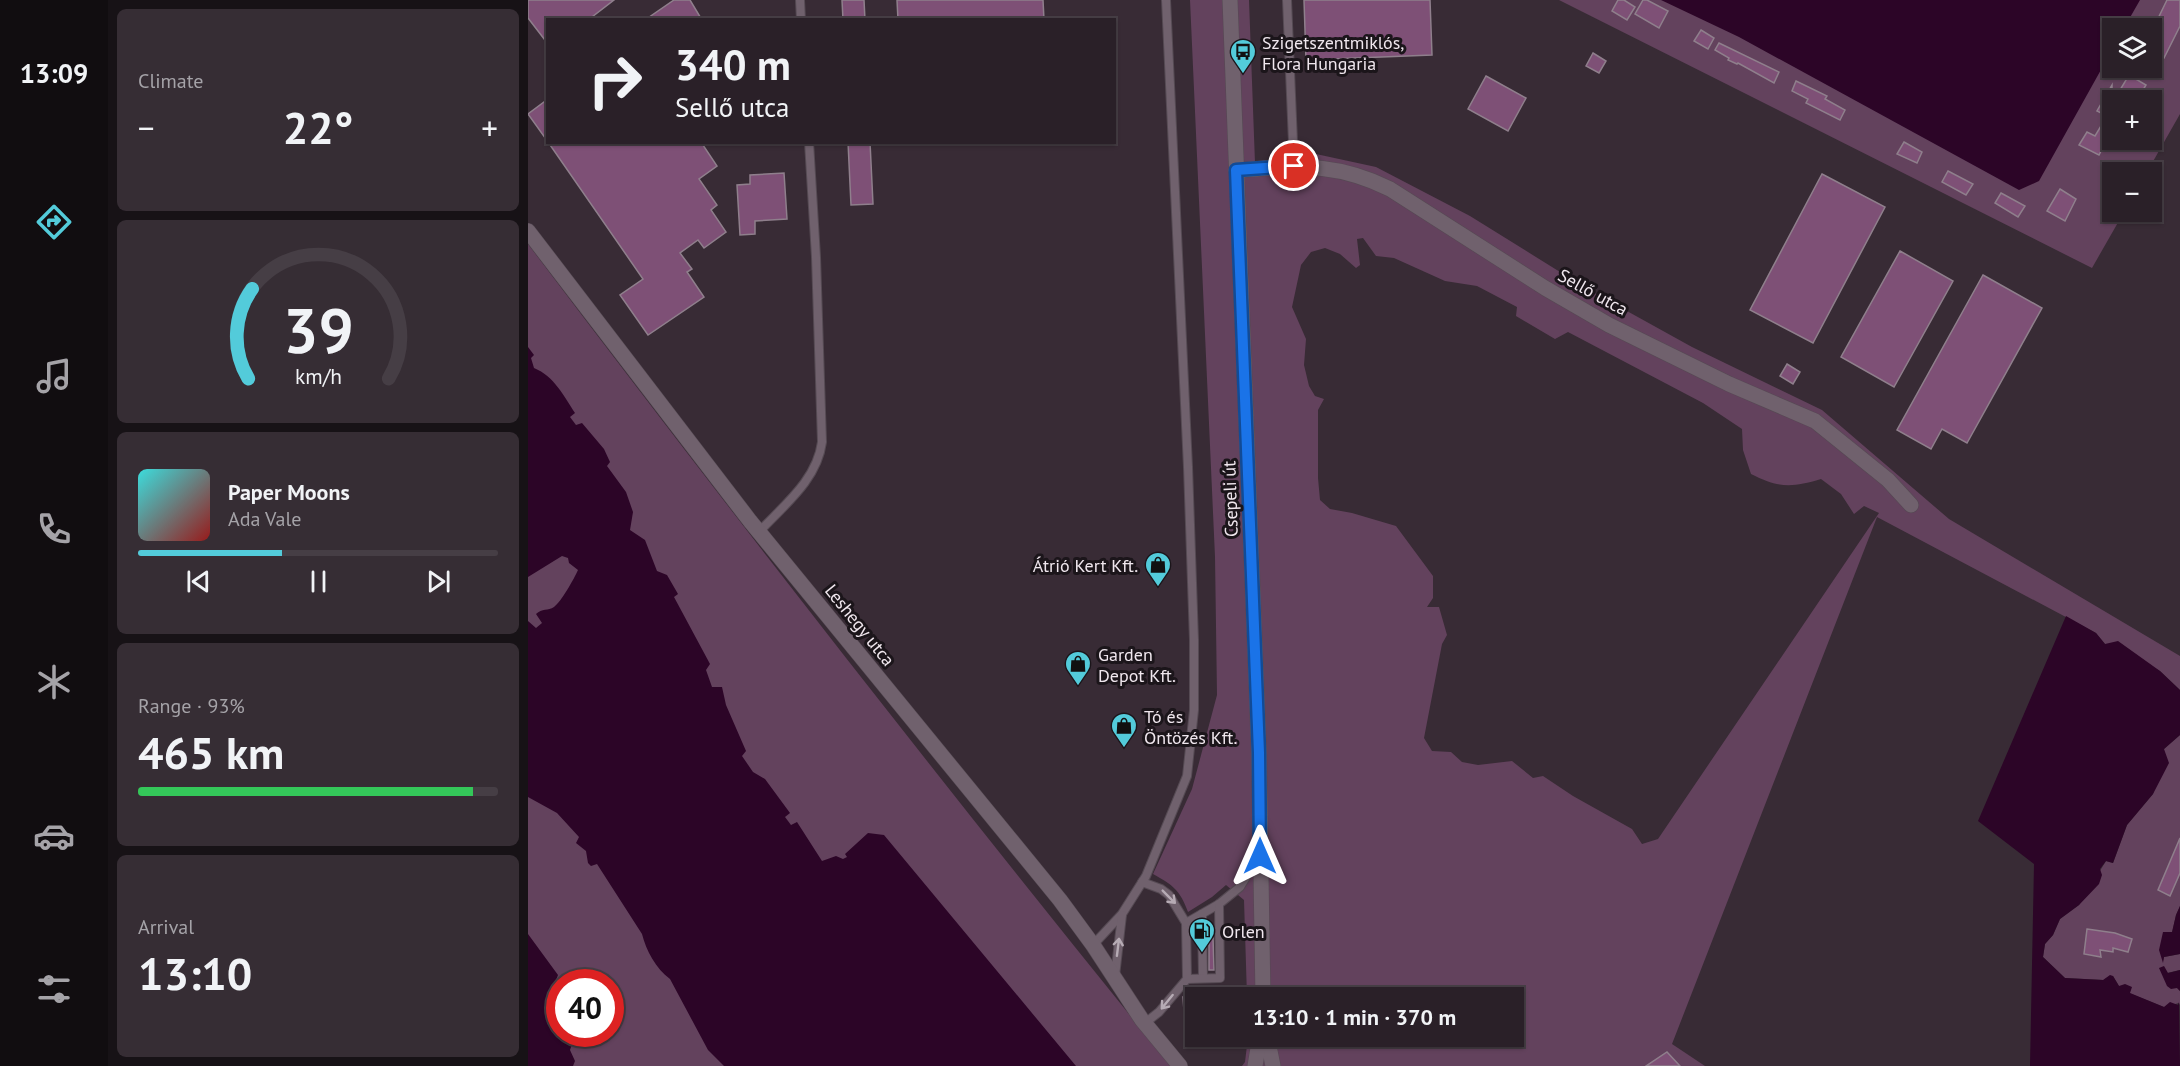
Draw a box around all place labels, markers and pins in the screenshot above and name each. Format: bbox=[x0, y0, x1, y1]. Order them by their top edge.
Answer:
place label: Szigetszentmiklós, Flora Hungaria bbox=[1262, 31, 1404, 75]
bus stop icon: Szigetszentmiklós, Flora Hungaria bbox=[1228, 37, 1258, 75]
pin bbox=[1268, 140, 1319, 191]
shop icon: Átrió Kert Kft. bbox=[1143, 550, 1173, 588]
place label: Átrió Kert Kft. bbox=[1033, 554, 1138, 577]
place label: Garden Depot Kft. bbox=[1098, 643, 1176, 687]
shop icon: Garden Depot Kft. bbox=[1063, 649, 1093, 687]
place label: Tó és Öntözés Kft. bbox=[1144, 705, 1237, 749]
shop icon: Tó és Öntözés Kft. bbox=[1109, 711, 1139, 749]
fuel station icon: Orlen bbox=[1187, 916, 1217, 954]
place label: Orlen bbox=[1222, 920, 1265, 943]

